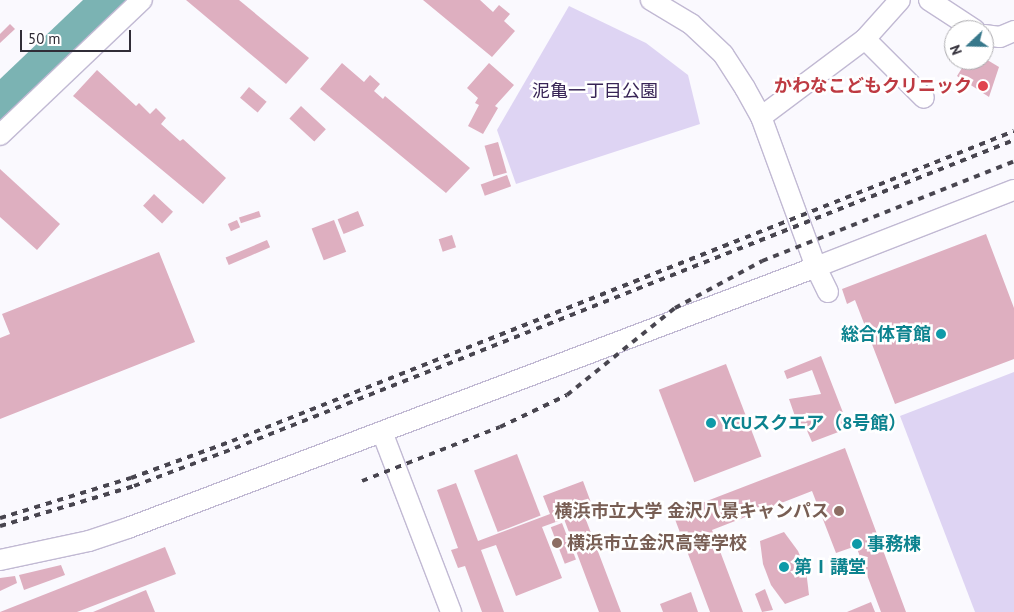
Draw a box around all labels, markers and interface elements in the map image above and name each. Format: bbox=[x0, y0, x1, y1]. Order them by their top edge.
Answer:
scale bar bbox=[22, 20, 134, 52]
north arrow bbox=[944, 20, 994, 70]
text: 50 m bbox=[28, 29, 61, 48]
text: N bbox=[946, 43, 966, 58]
place label: かわなこどもクリニック bbox=[774, 75, 972, 97]
marker: かわなこどもクリニック bbox=[976, 79, 990, 93]
park label: 泥亀一丁目公園 bbox=[532, 80, 658, 102]
place label: 総合体育館 bbox=[841, 323, 931, 345]
marker: 総合体育館 bbox=[935, 328, 947, 340]
place label: YCUスクエア（8号館） bbox=[721, 412, 906, 434]
marker: YCUスクエア（8号館） bbox=[705, 417, 717, 429]
place label: 横浜市立大学 金沢八景キャンパス bbox=[554, 500, 829, 522]
marker: 横浜市立大学 金沢八景キャンパス bbox=[833, 505, 845, 517]
place label: 横浜市立金沢高等学校 bbox=[567, 532, 747, 554]
place label: 事務棟 bbox=[867, 533, 921, 555]
marker: 横浜市立金沢高等学校 bbox=[551, 537, 563, 549]
marker: 事務棟 bbox=[851, 538, 863, 550]
place label: 第Ⅰ講堂 bbox=[794, 556, 866, 578]
marker: 第Ⅰ講堂 bbox=[778, 561, 790, 573]

